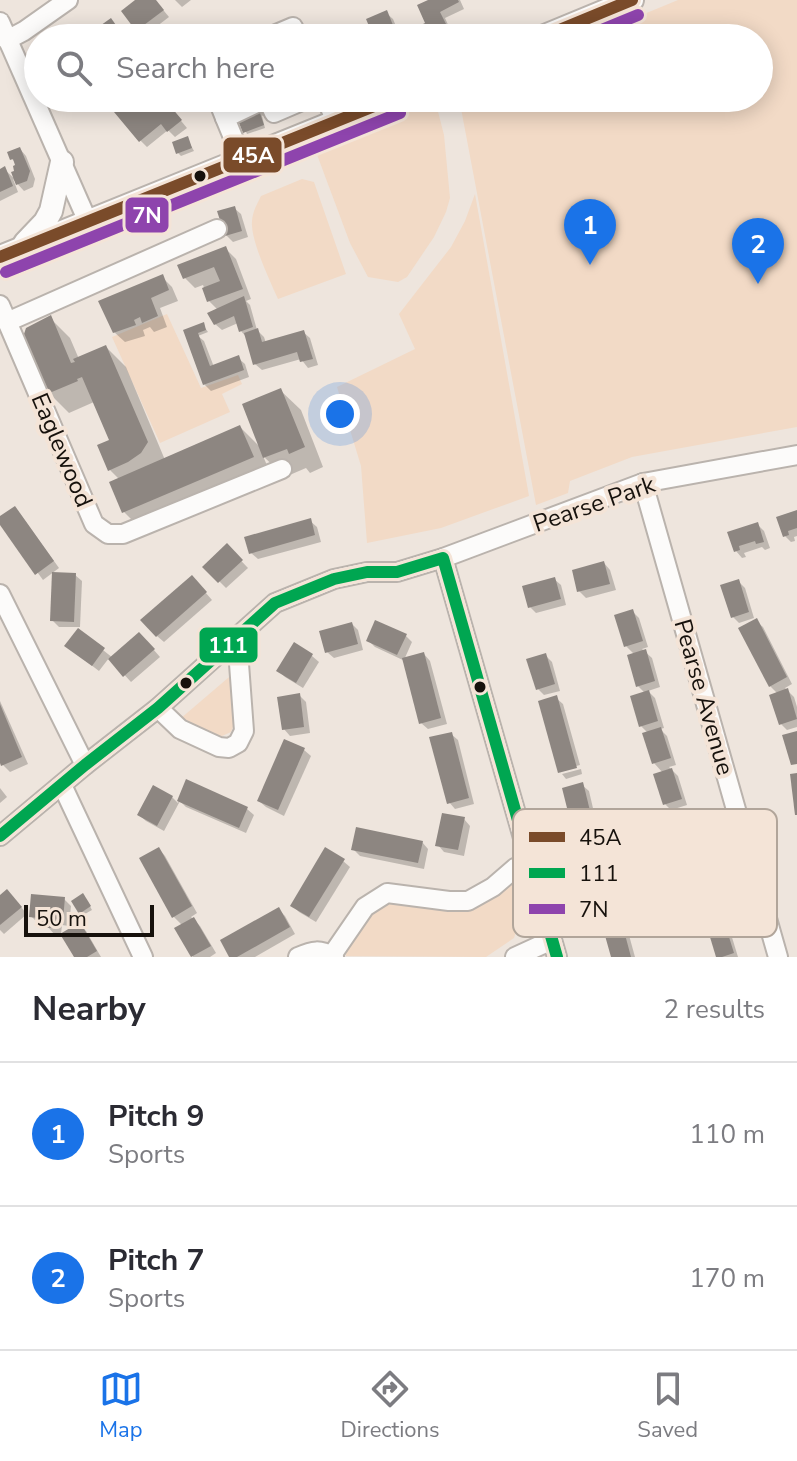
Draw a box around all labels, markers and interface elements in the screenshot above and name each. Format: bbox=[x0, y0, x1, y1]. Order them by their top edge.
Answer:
search box bbox=[24, 24, 773, 112]
icon: search bbox=[52, 46, 96, 90]
text: Search here bbox=[116, 48, 275, 89]
line badge: 45A bbox=[222, 136, 283, 174]
text: 45A bbox=[232, 141, 275, 171]
unlabelled marker bbox=[192, 168, 208, 184]
line badge: 7N bbox=[124, 196, 170, 234]
pin: 1 bbox=[564, 199, 616, 265]
text: 7N bbox=[132, 201, 162, 231]
pin: 2 bbox=[732, 218, 784, 284]
street label: Eaglewood bbox=[24, 388, 100, 512]
your location bbox=[320, 394, 360, 434]
street label: Pearse Park bbox=[529, 468, 660, 540]
street label: Pearse Avenue bbox=[666, 615, 742, 779]
line badge: 111 bbox=[198, 626, 259, 664]
text: 111 bbox=[208, 631, 248, 661]
unlabelled marker bbox=[178, 675, 194, 691]
unlabelled marker bbox=[472, 679, 488, 695]
legend bbox=[513, 809, 777, 937]
text: 45A bbox=[579, 823, 621, 853]
text: 111 bbox=[579, 859, 619, 889]
text: 7N bbox=[579, 895, 608, 925]
scale bar bbox=[24, 901, 154, 937]
text: 50 m bbox=[36, 904, 87, 934]
text: Nearby bbox=[32, 986, 146, 1032]
text: 2 results bbox=[664, 992, 765, 1027]
text: Pitch 9 bbox=[108, 1096, 204, 1137]
text: 1 bbox=[50, 1117, 66, 1152]
text: 110 m bbox=[689, 1117, 765, 1152]
text: Sports bbox=[108, 1137, 185, 1172]
text: Pitch 7 bbox=[108, 1240, 204, 1281]
text: 2 bbox=[50, 1261, 66, 1296]
text: 170 m bbox=[689, 1261, 765, 1296]
text: Sports bbox=[108, 1281, 185, 1316]
tab: Map bbox=[99, 1367, 143, 1445]
tab: Directions bbox=[341, 1367, 440, 1445]
tab: Saved bbox=[637, 1367, 698, 1445]

